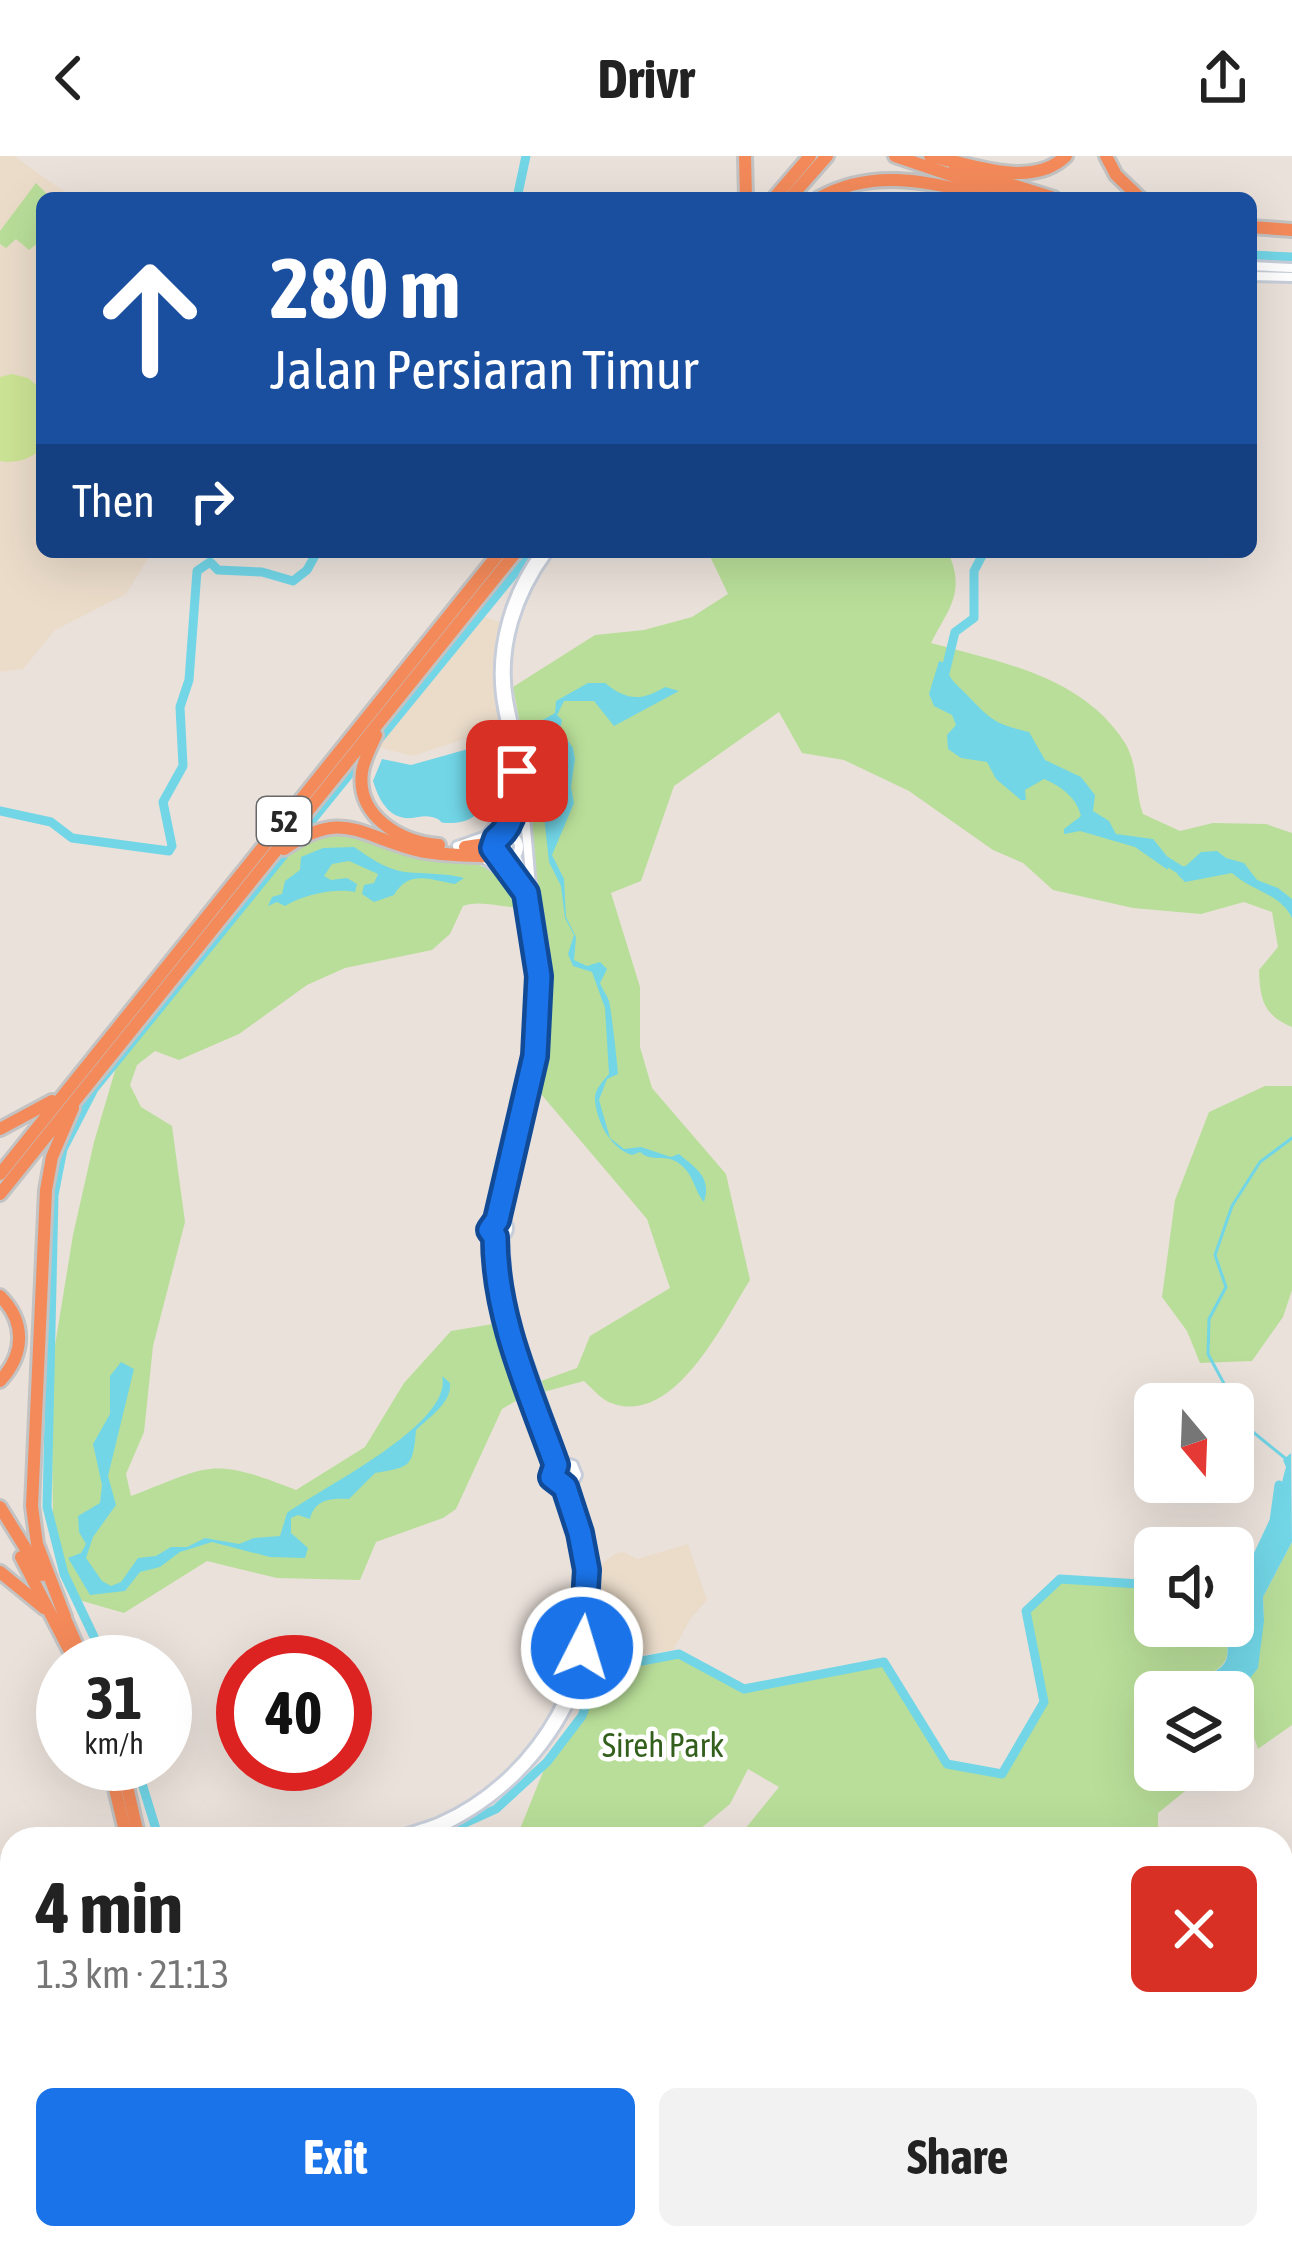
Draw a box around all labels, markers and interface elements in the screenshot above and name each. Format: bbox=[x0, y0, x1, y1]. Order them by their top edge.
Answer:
icon: back bbox=[36, 45, 102, 111]
icon: share bbox=[1190, 45, 1256, 111]
text: Drivr bbox=[598, 48, 694, 109]
icon: ahead bbox=[72, 240, 228, 396]
text: 280 m bbox=[270, 240, 460, 336]
text: Jalan Persiaran Timur bbox=[270, 339, 698, 400]
icon: right bbox=[179, 468, 245, 534]
text: Then bbox=[72, 475, 155, 527]
pin bbox=[466, 720, 568, 822]
icon: arrive bbox=[484, 738, 550, 804]
road number: 52 bbox=[257, 797, 311, 845]
north arrow bbox=[1134, 1383, 1254, 1503]
map controls bbox=[1134, 1383, 1254, 1791]
button: sound bbox=[1134, 1527, 1254, 1647]
position arrow bbox=[519, 1585, 645, 1711]
speed limit sign: 40 bbox=[216, 1635, 372, 1791]
text: 31 bbox=[86, 1663, 142, 1732]
button: layers bbox=[1134, 1671, 1254, 1791]
text: km/h bbox=[84, 1726, 144, 1760]
park label: Sireh Park bbox=[602, 1726, 724, 1764]
text: 4 min bbox=[36, 1866, 183, 1948]
button: close bbox=[1131, 1866, 1257, 1992]
text: 1.3 km · 21:13 bbox=[36, 1952, 229, 1996]
button: Exit bbox=[36, 2088, 635, 2226]
button: Share bbox=[659, 2088, 1257, 2226]

